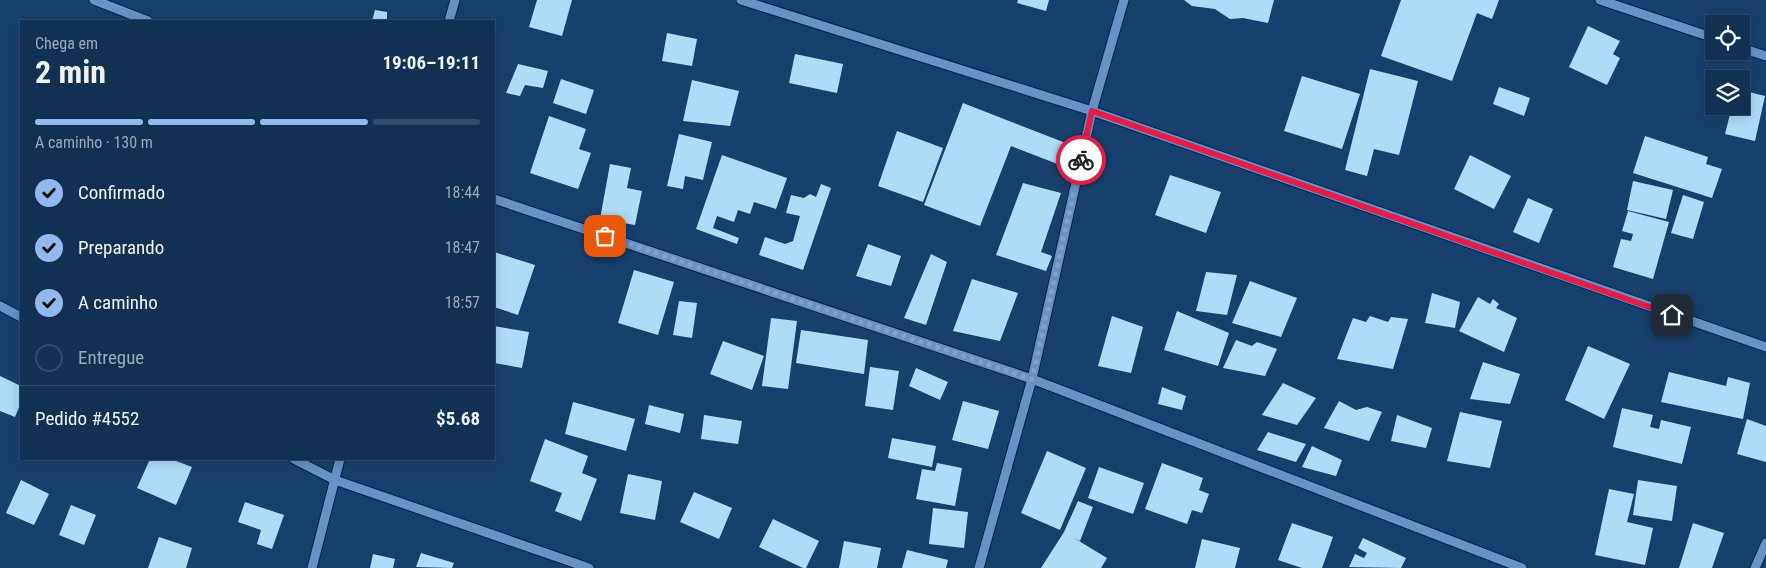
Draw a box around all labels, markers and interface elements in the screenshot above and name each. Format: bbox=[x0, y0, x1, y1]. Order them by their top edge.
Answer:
map controls bbox=[1705, 15, 1750, 115]
button: locate bbox=[1705, 15, 1750, 60]
text: Chega em bbox=[35, 34, 98, 53]
text: 19:06–19:11 bbox=[382, 51, 480, 74]
text: 2 min bbox=[35, 53, 106, 91]
button: layers bbox=[1705, 70, 1750, 115]
text: A caminho · 130 m bbox=[35, 133, 153, 152]
courier bbox=[1056, 135, 1106, 185]
icon: bike bbox=[1067, 146, 1095, 174]
icon: check bbox=[35, 179, 63, 207]
text: Confirmado bbox=[78, 181, 165, 204]
text: 18:44 bbox=[445, 183, 480, 202]
pin bbox=[584, 215, 626, 257]
icon: bag bbox=[591, 222, 619, 250]
icon: check bbox=[35, 234, 63, 262]
text: Preparando bbox=[78, 236, 164, 259]
text: 18:47 bbox=[445, 238, 480, 257]
icon: check bbox=[35, 289, 63, 317]
text: A caminho bbox=[78, 291, 158, 314]
text: 18:57 bbox=[445, 293, 480, 312]
pin bbox=[1651, 294, 1693, 336]
icon: home bbox=[1658, 301, 1686, 329]
text: Entregue bbox=[78, 346, 144, 369]
text: Pedido #4552 bbox=[35, 407, 139, 430]
text: $5.68 bbox=[436, 407, 480, 430]

